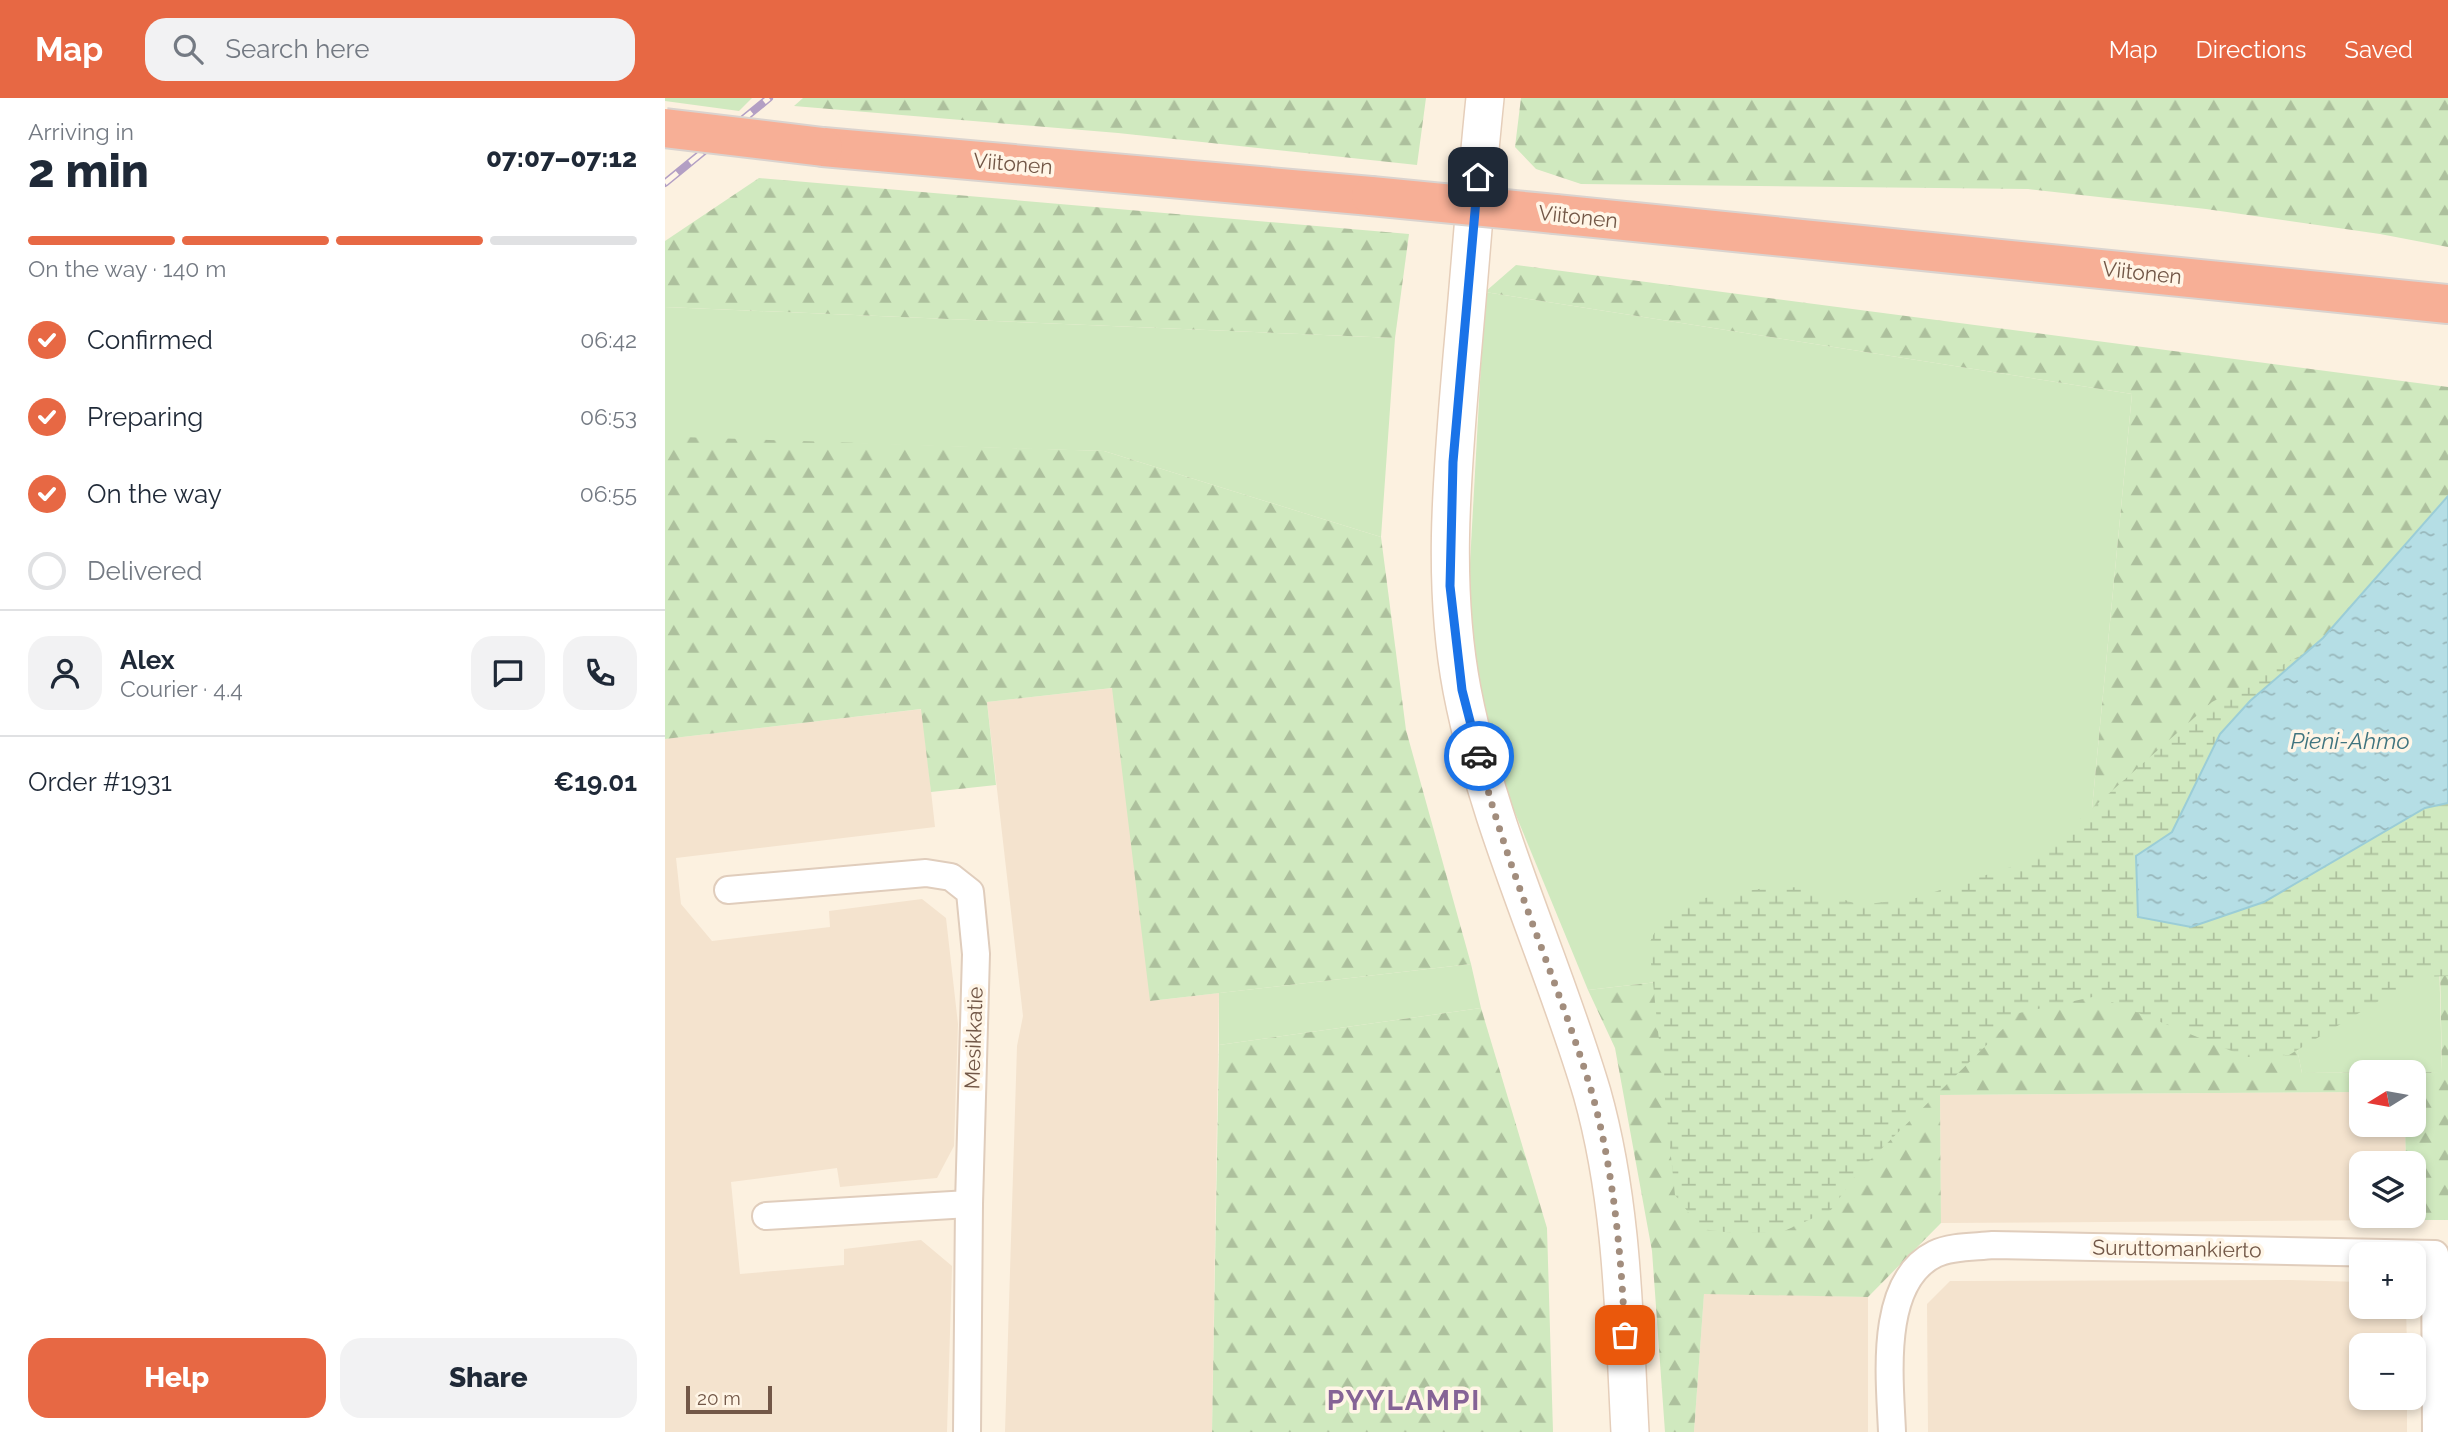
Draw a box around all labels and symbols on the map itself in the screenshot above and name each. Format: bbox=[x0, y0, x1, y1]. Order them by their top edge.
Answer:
pin bbox=[1448, 147, 1508, 207]
street label: Viitonen bbox=[972, 148, 1054, 179]
street label: Viitonen bbox=[1537, 200, 1619, 233]
street label: Viitonen bbox=[2101, 256, 2183, 289]
courier bbox=[1444, 721, 1514, 791]
water label: Pieni-Ahmo bbox=[2290, 727, 2410, 754]
street label: Mesikkatie bbox=[959, 986, 988, 1090]
north arrow bbox=[2349, 1060, 2425, 1138]
street label: Suruttomankierto bbox=[2092, 1235, 2262, 1262]
pin bbox=[1595, 1305, 1655, 1365]
scale bar bbox=[686, 1383, 772, 1415]
district label: PYYLAMPI bbox=[1327, 1384, 1481, 1417]

